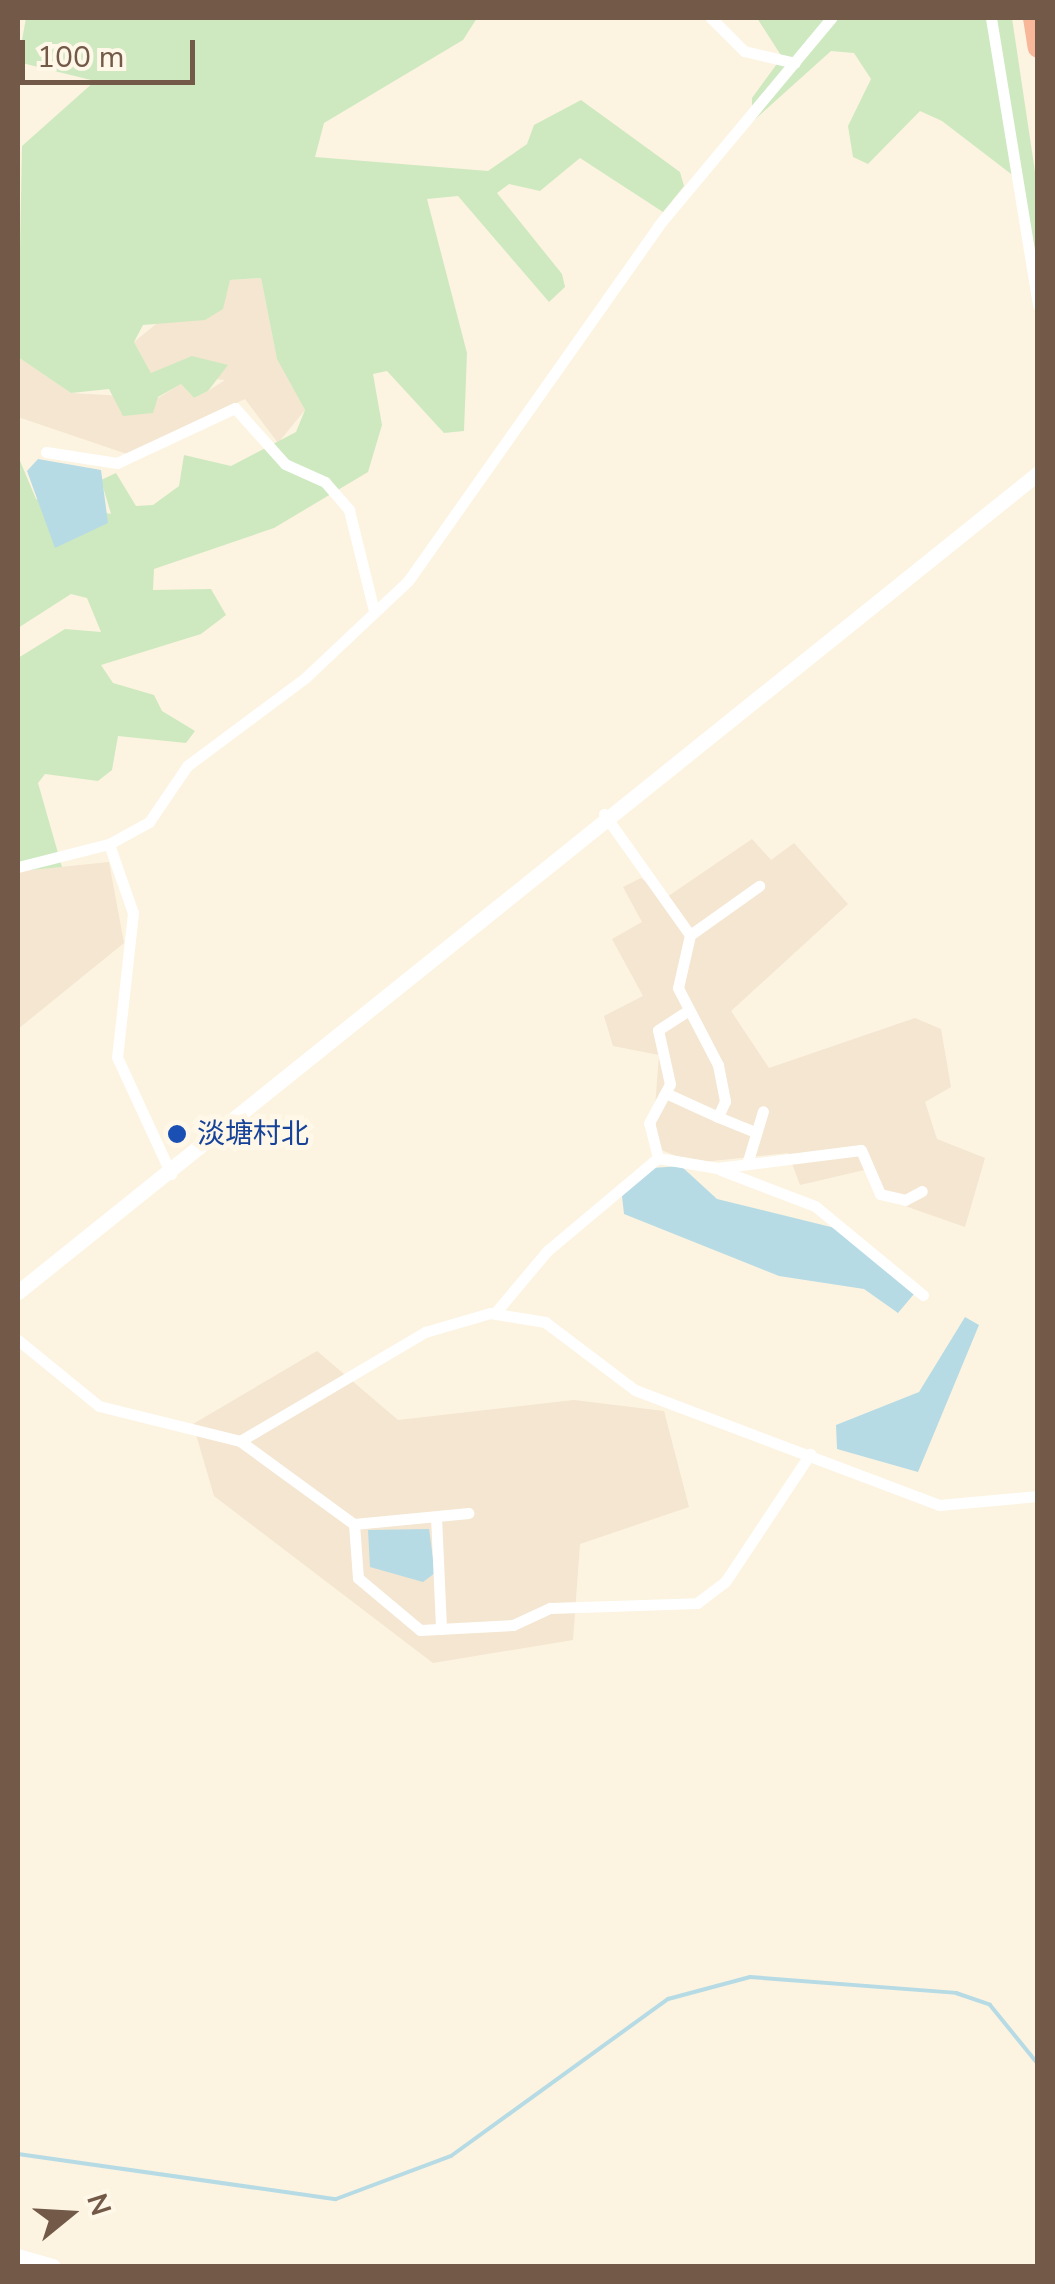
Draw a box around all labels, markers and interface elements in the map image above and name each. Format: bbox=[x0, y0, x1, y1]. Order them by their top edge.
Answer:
scale bar bbox=[25, 20, 200, 82]
text: 100 m bbox=[37, 37, 124, 78]
place label: 淡塘村北 bbox=[197, 1117, 309, 1151]
marker: 淡塘村北 bbox=[166, 1123, 188, 1145]
north arrow bbox=[20, 2164, 120, 2264]
text: N bbox=[77, 2189, 120, 2221]

